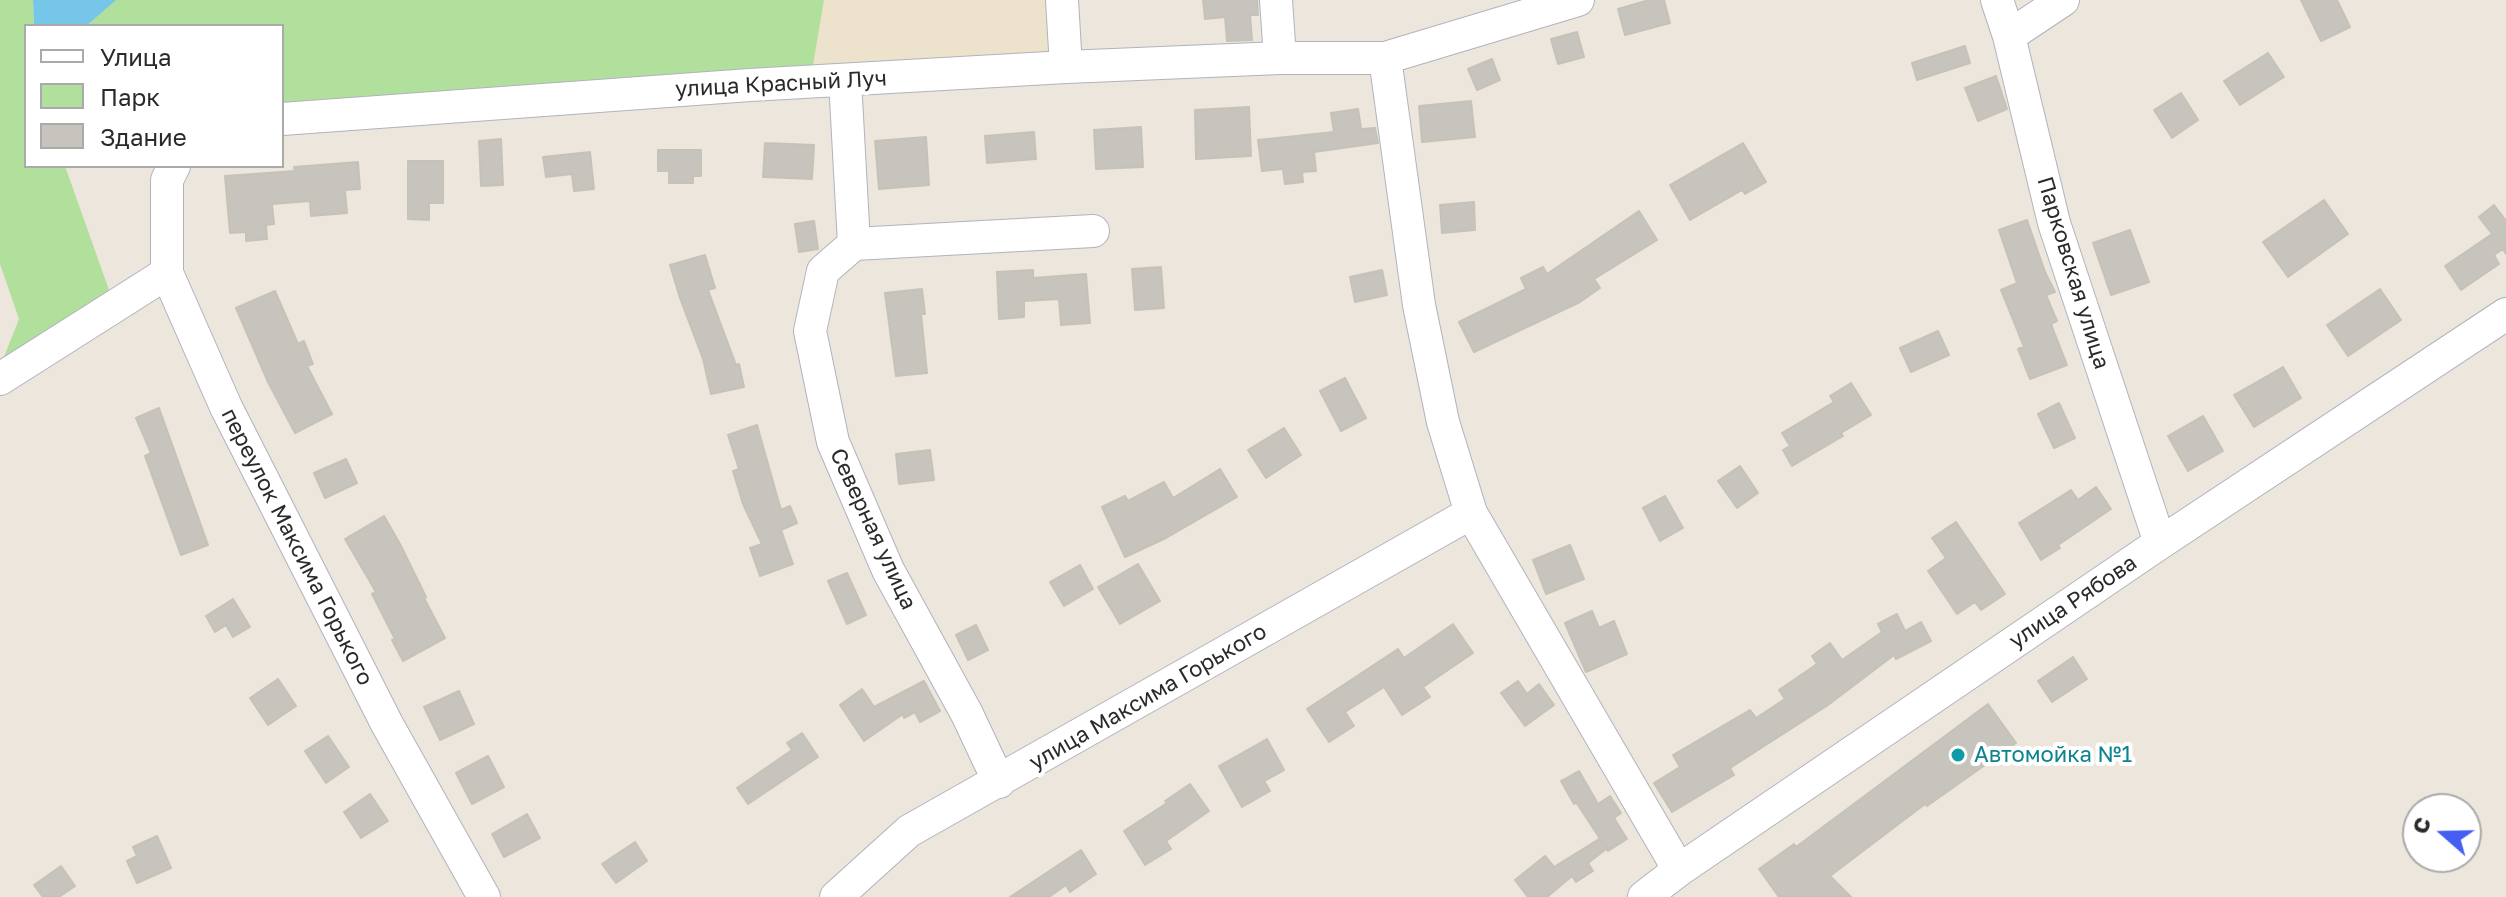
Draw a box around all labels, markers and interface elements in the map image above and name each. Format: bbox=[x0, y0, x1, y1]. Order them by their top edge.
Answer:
legend bbox=[24, 24, 284, 168]
text: Улица bbox=[100, 42, 172, 71]
street label: улица Красный Луч bbox=[674, 65, 888, 103]
text: Парк bbox=[100, 82, 160, 111]
text: Здание bbox=[100, 122, 187, 151]
street label: Парковская улица bbox=[2031, 174, 2115, 372]
street label: переулок Максима Горького bbox=[215, 404, 379, 690]
street label: Северная улица bbox=[824, 444, 922, 614]
street label: улица Рябова bbox=[2004, 550, 2142, 654]
street label: улица Максима Горького bbox=[1025, 618, 1271, 776]
place label: Автомойка №1 bbox=[1974, 742, 2132, 768]
marker: Автомойка №1 bbox=[1949, 746, 1967, 764]
north arrow bbox=[2402, 793, 2482, 873]
text: С bbox=[2405, 813, 2436, 837]

